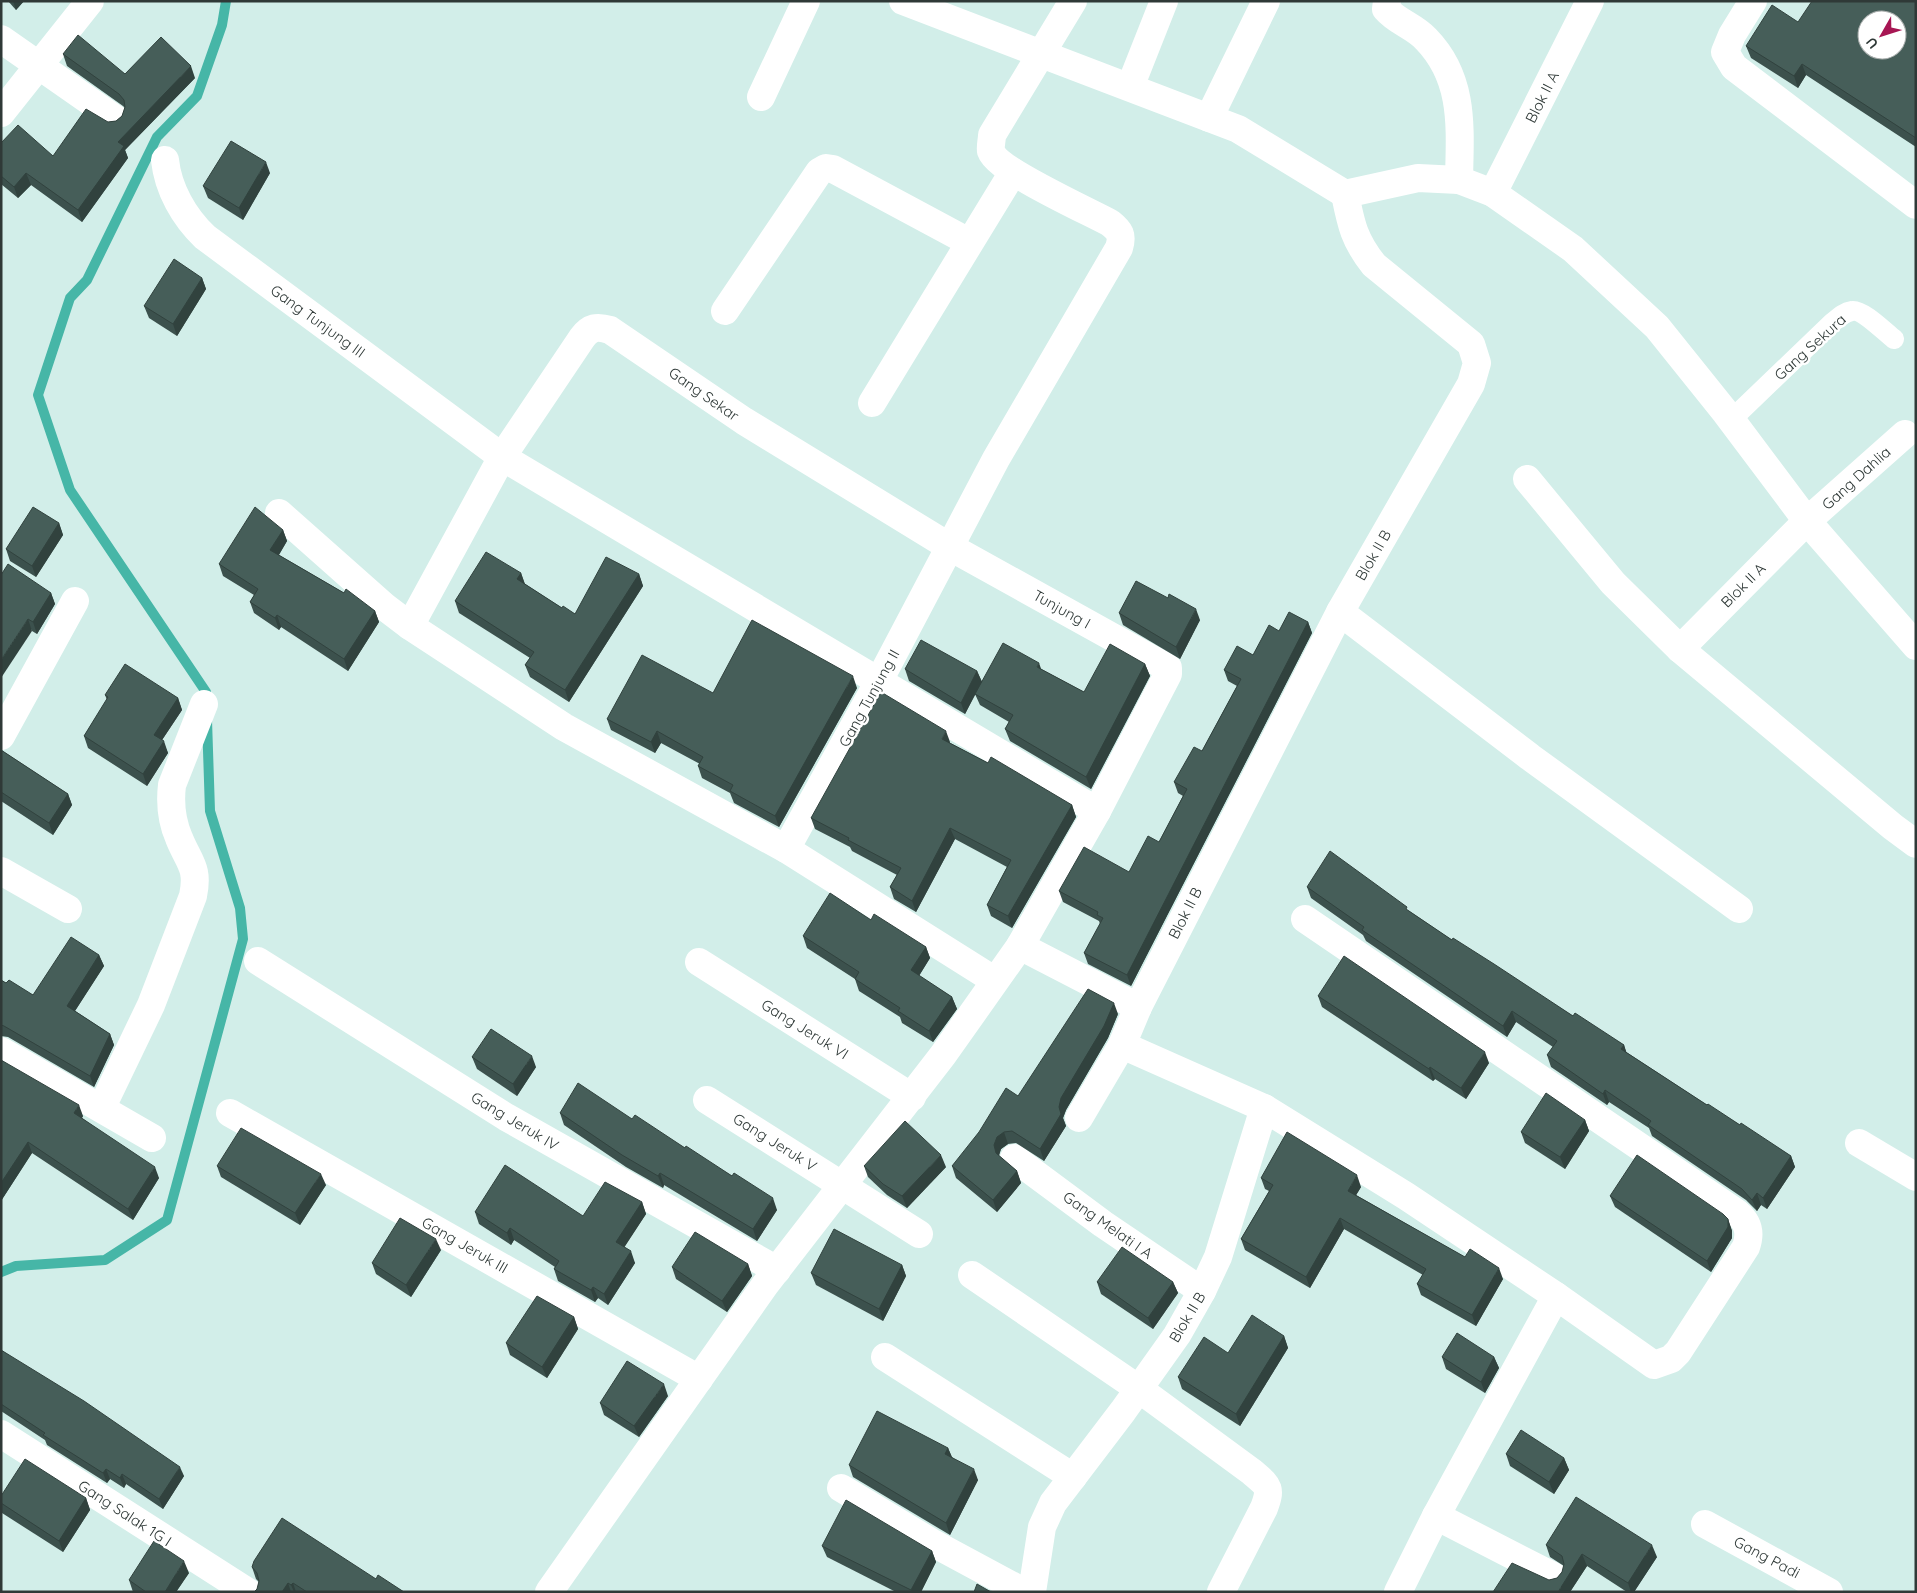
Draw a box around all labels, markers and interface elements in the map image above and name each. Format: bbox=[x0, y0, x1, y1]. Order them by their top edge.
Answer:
north arrow bbox=[1857, 10, 1907, 60]
text: U bbox=[1862, 34, 1882, 53]
street label: Blok II A bbox=[1521, 68, 1563, 126]
street label: Gang Tunjung III bbox=[267, 280, 369, 362]
street label: Gang Sekura bbox=[1770, 310, 1850, 384]
street label: Gang Sekar bbox=[665, 363, 743, 425]
street label: Gang Dahlia bbox=[1818, 442, 1894, 514]
street label: Blok II B bbox=[1351, 526, 1395, 584]
street label: Blok II A bbox=[1717, 558, 1770, 611]
street label: Tunjung I bbox=[1030, 585, 1094, 633]
street label: Gang Tunjung II bbox=[834, 646, 904, 750]
street label: Blok II B bbox=[1164, 884, 1206, 942]
street label: Gang Jeruk VI bbox=[758, 995, 852, 1063]
street label: Gang Jeruk IV bbox=[468, 1087, 562, 1155]
street label: Gang Jeruk V bbox=[730, 1109, 820, 1175]
street label: Gang Melati I A bbox=[1059, 1187, 1157, 1263]
street label: Gang Jeruk III bbox=[418, 1213, 512, 1277]
street label: Blok II B bbox=[1165, 1288, 1210, 1346]
street label: Gang Salak 1G I bbox=[75, 1476, 175, 1550]
street label: Gang Padi bbox=[1731, 1532, 1803, 1582]

